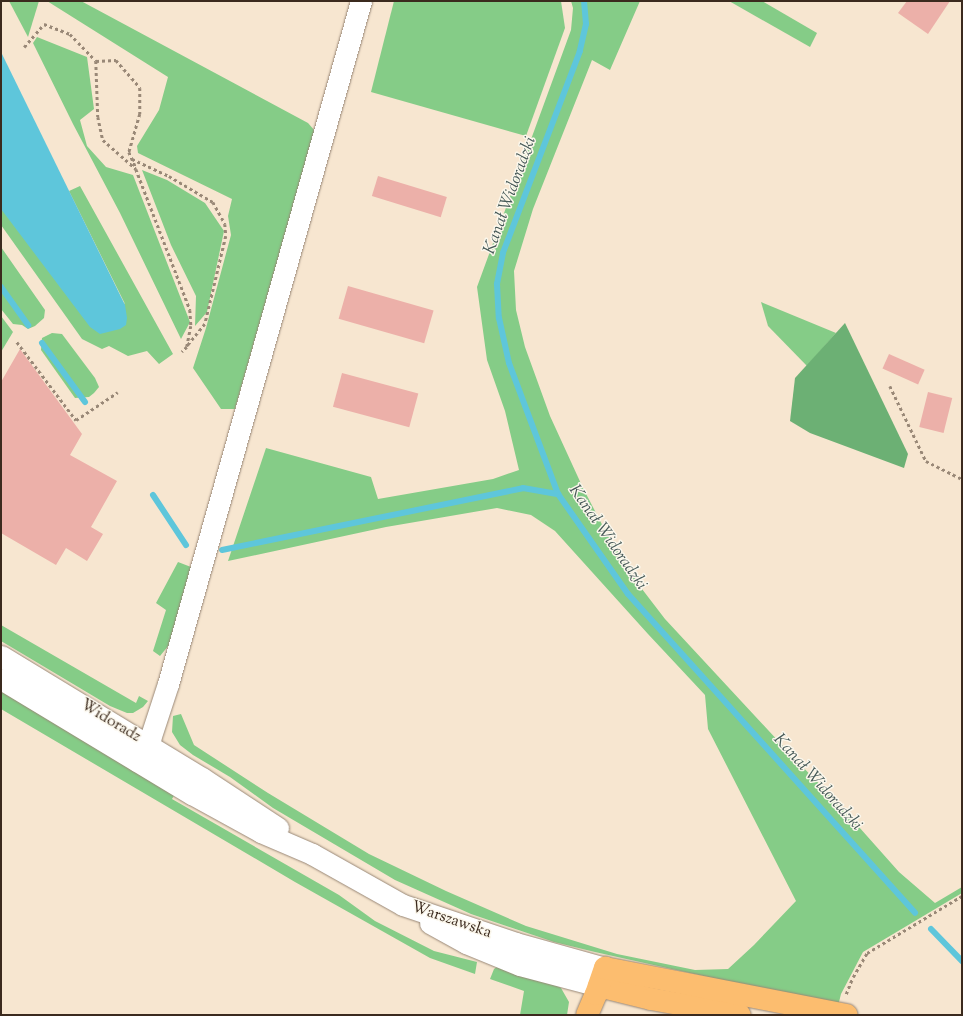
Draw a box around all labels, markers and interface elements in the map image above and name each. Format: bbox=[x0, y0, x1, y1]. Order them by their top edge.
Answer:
water label: Kanał Widoradzki bbox=[480, 134, 542, 258]
water label: Kanał Widoradzki bbox=[563, 482, 651, 594]
street label: Widoradz bbox=[76, 696, 144, 748]
water label: Kanał Widoradzki bbox=[768, 730, 866, 836]
street label: Warszawska bbox=[408, 898, 494, 944]

